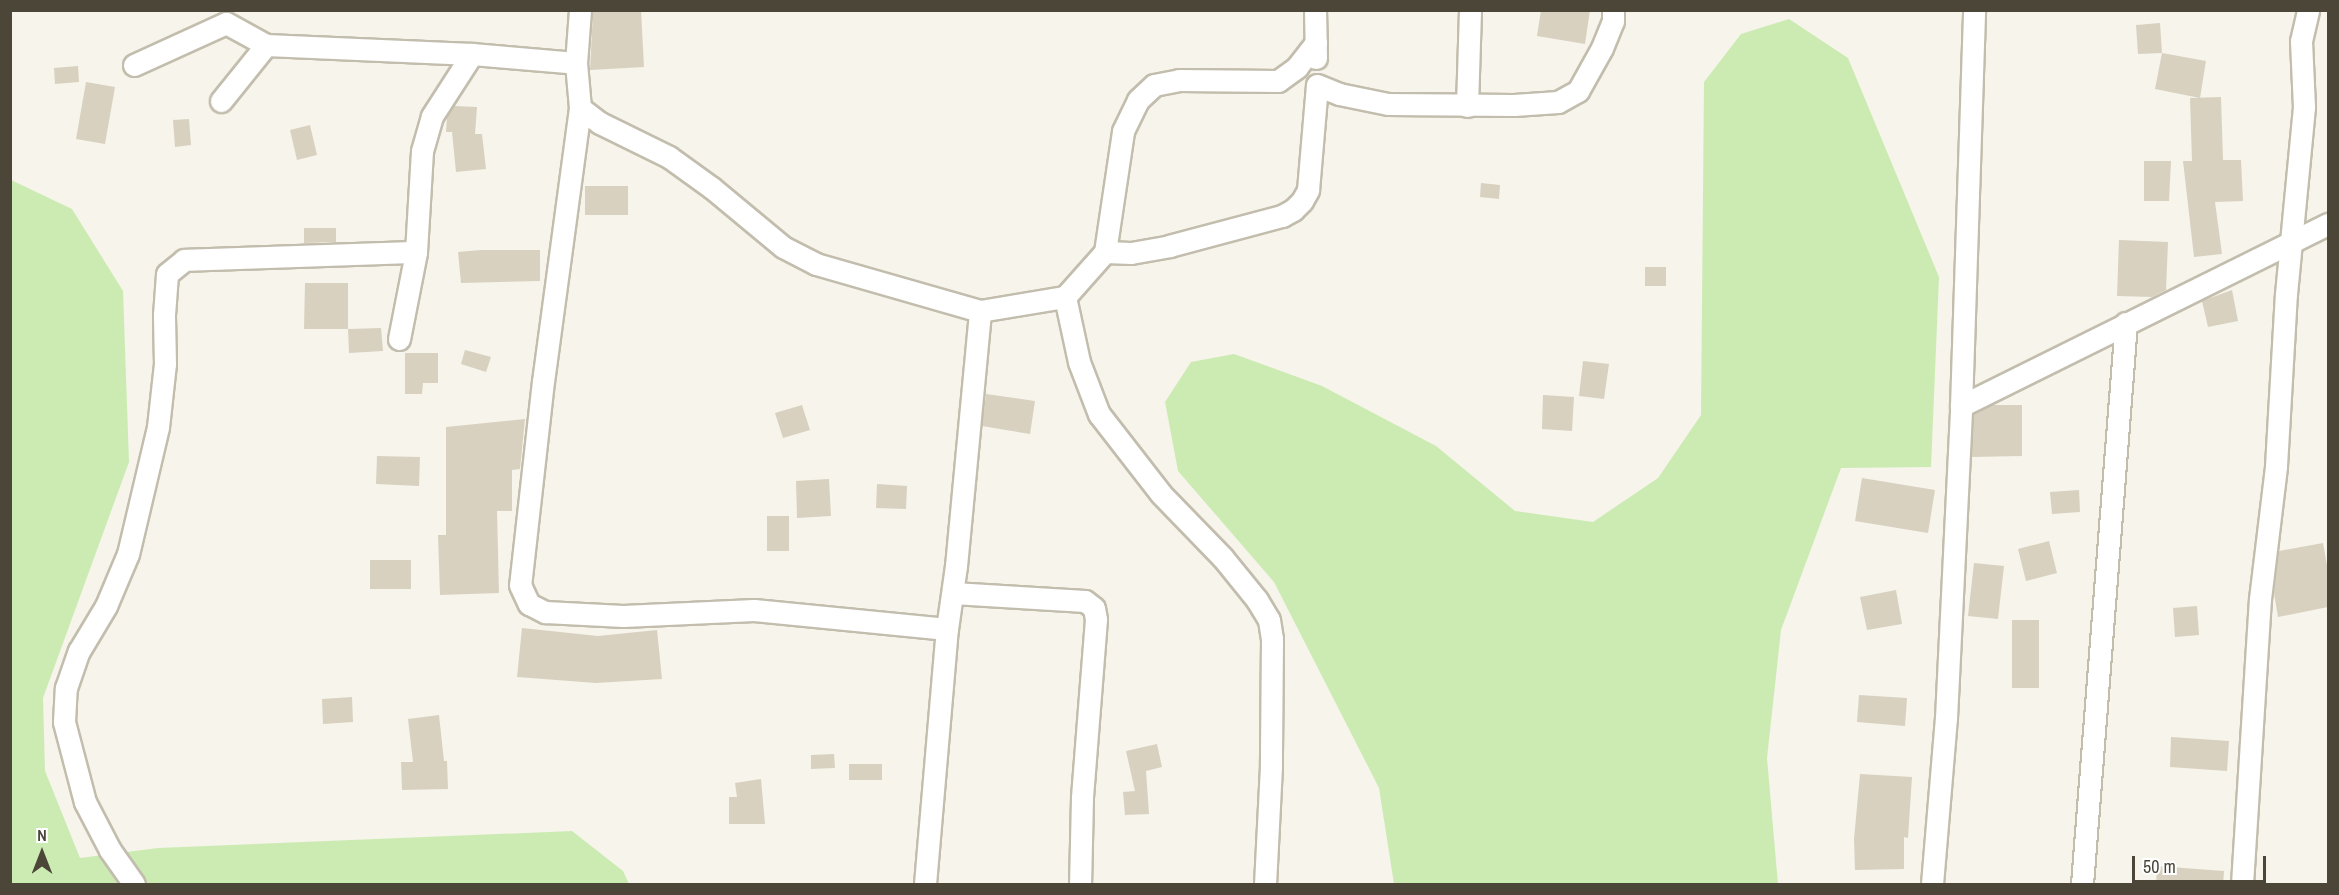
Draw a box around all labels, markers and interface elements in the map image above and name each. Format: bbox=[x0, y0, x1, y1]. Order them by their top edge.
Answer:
north arrow bbox=[12, 823, 72, 883]
text: N bbox=[37, 824, 47, 846]
scale bar bbox=[2135, 844, 2268, 882]
text: 50 m bbox=[2143, 854, 2176, 879]

